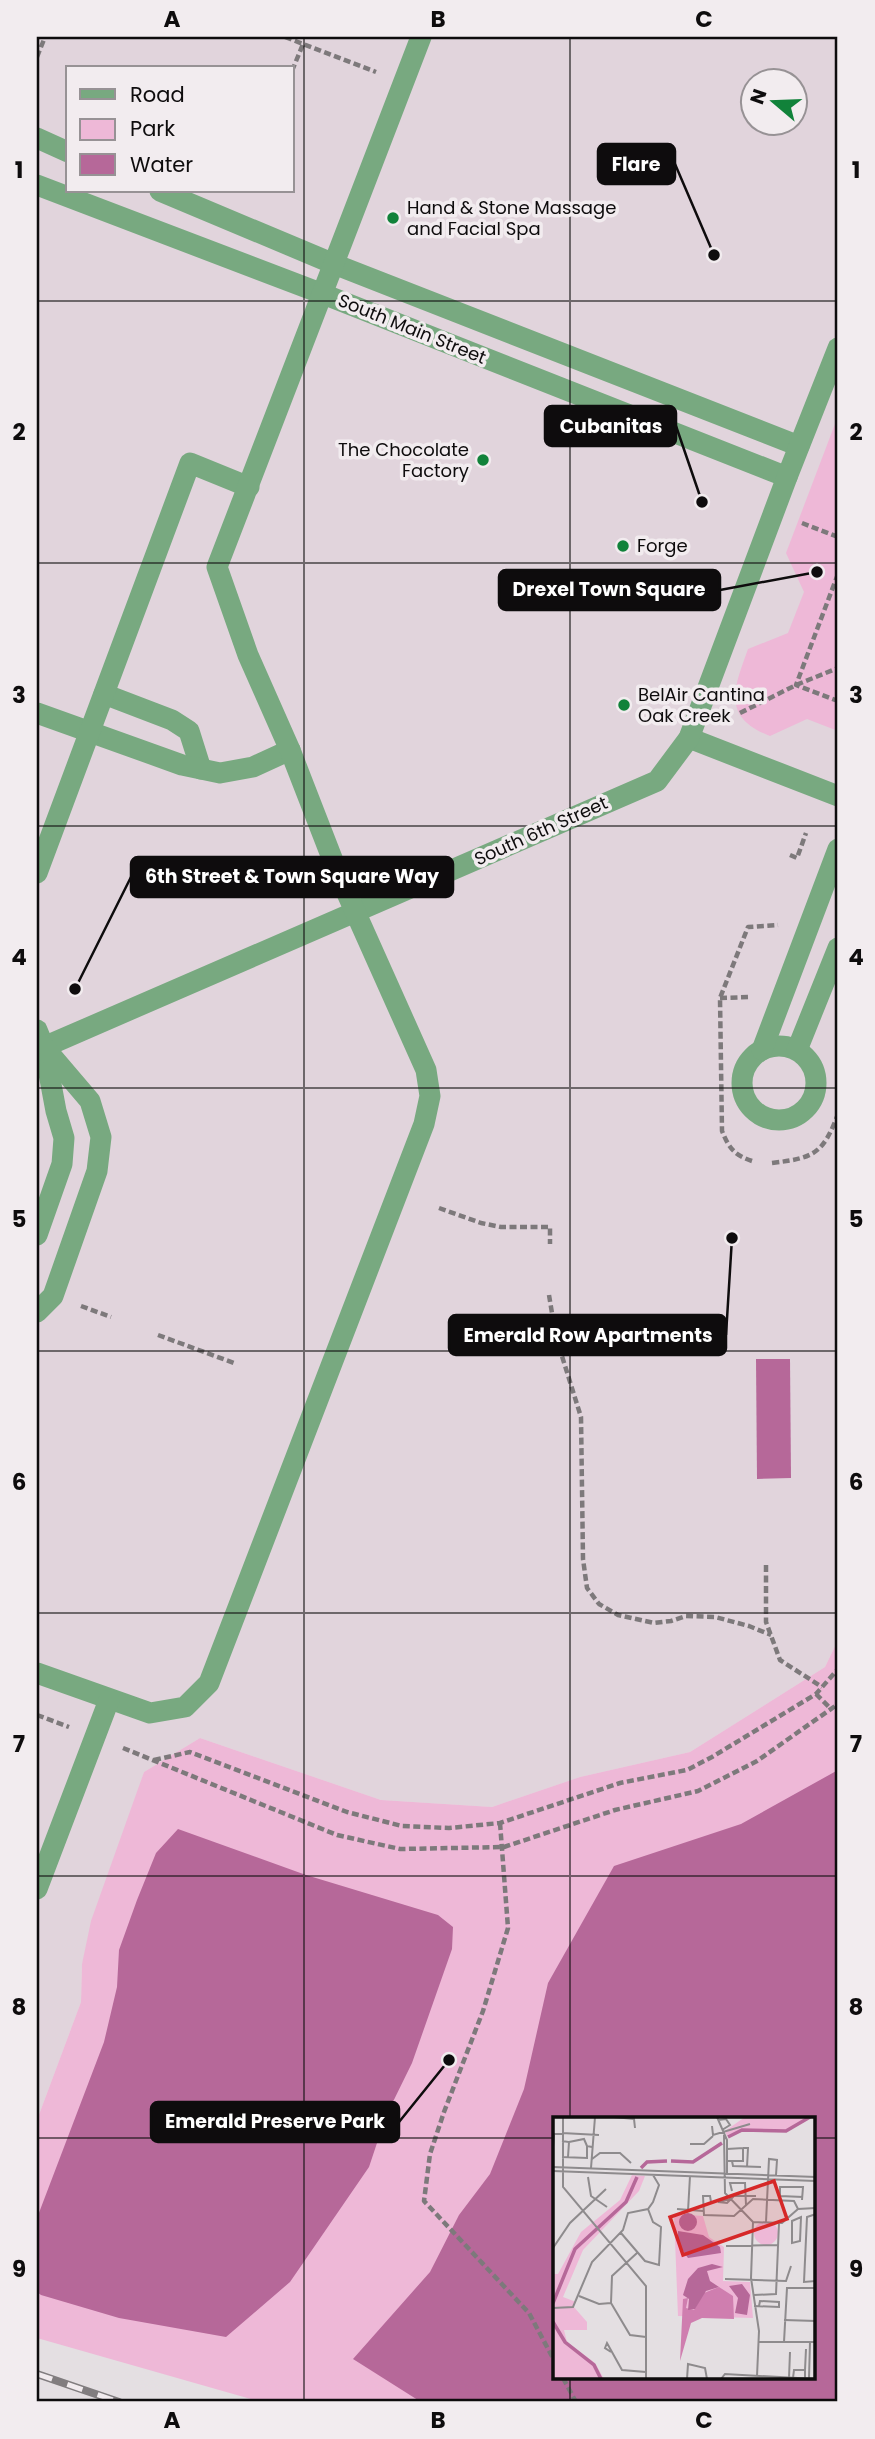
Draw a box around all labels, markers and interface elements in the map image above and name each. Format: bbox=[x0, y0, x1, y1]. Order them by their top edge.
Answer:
text: A bbox=[164, 3, 181, 35]
text: B bbox=[430, 3, 446, 35]
text: C bbox=[695, 3, 713, 35]
legend bbox=[66, 66, 294, 192]
north arrow bbox=[738, 66, 808, 136]
text: Road bbox=[130, 80, 185, 109]
text: N bbox=[743, 85, 773, 108]
text: Park bbox=[130, 114, 175, 143]
callout: Flare bbox=[598, 144, 675, 184]
text: Water bbox=[130, 150, 193, 179]
text: Flare bbox=[612, 151, 661, 178]
text: 1 bbox=[15, 154, 23, 186]
text: 1 bbox=[852, 154, 860, 186]
place label: Hand & Stone Massage and Facial Spa bbox=[407, 195, 616, 241]
marker: Hand & Stone Massage and Facial Spa bbox=[385, 210, 401, 226]
street label: South Main Street bbox=[334, 287, 490, 370]
callout: Cubanitas bbox=[545, 406, 676, 446]
text: Cubanitas bbox=[560, 413, 662, 440]
text: 2 bbox=[12, 416, 26, 448]
text: 2 bbox=[849, 416, 863, 448]
place label: The Chocolate Factory bbox=[338, 437, 469, 483]
marker: The Chocolate Factory bbox=[475, 452, 491, 468]
place label: Forge bbox=[637, 533, 688, 558]
marker: Forge bbox=[615, 538, 631, 554]
callout: Drexel Town Square bbox=[499, 570, 720, 610]
text: Drexel Town Square bbox=[513, 576, 706, 603]
text: 3 bbox=[12, 679, 26, 711]
text: 3 bbox=[849, 679, 863, 711]
place label: BelAir Cantina Oak Creek bbox=[638, 682, 765, 728]
marker: BelAir Cantina Oak Creek bbox=[616, 697, 632, 713]
street label: South 6th Street bbox=[470, 790, 611, 871]
callout: 6th Street & Town Square Way bbox=[131, 857, 453, 897]
text: 6th Street & Town Square Way bbox=[145, 863, 440, 890]
text: 4 bbox=[11, 941, 27, 973]
text: 4 bbox=[848, 941, 864, 973]
text: 5 bbox=[12, 1203, 26, 1235]
text: 5 bbox=[849, 1203, 863, 1235]
callout: Emerald Row Apartments bbox=[449, 1315, 726, 1355]
text: Emerald Row Apartments bbox=[463, 1322, 713, 1349]
text: 6 bbox=[12, 1466, 26, 1498]
text: 6 bbox=[849, 1466, 863, 1498]
text: 7 bbox=[13, 1728, 25, 1760]
text: 7 bbox=[850, 1728, 862, 1760]
text: 8 bbox=[12, 1991, 26, 2023]
text: 8 bbox=[849, 1991, 863, 2023]
callout: Emerald Preserve Park bbox=[151, 2102, 399, 2142]
text: Emerald Preserve Park bbox=[165, 2108, 385, 2135]
inset map bbox=[553, 2117, 816, 2380]
text: 9 bbox=[12, 2253, 26, 2285]
text: 9 bbox=[849, 2253, 863, 2285]
text: A bbox=[164, 2404, 181, 2436]
text: B bbox=[430, 2404, 446, 2436]
text: C bbox=[695, 2404, 713, 2436]

